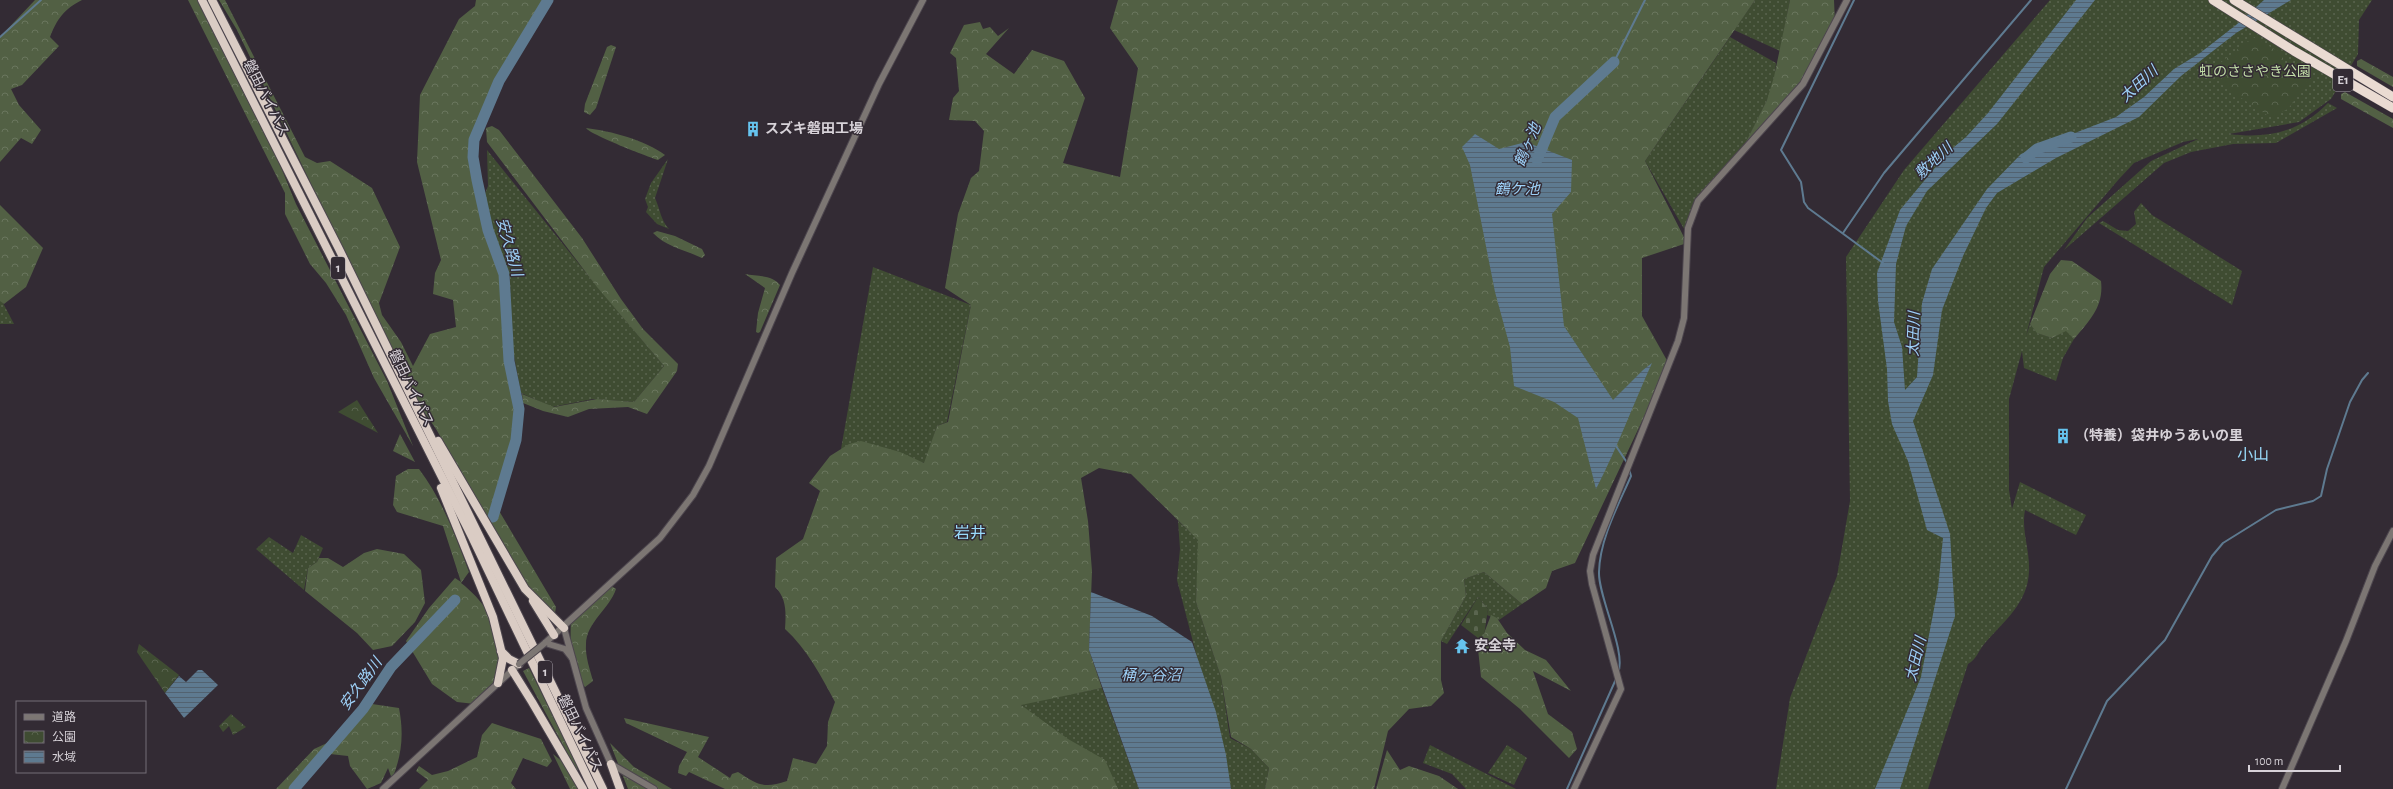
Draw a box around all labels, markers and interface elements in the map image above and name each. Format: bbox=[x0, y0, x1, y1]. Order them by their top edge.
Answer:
street label: 磐田バイパス bbox=[241, 57, 292, 138]
water label: 太田川 bbox=[2117, 61, 2162, 105]
park label: 虹のささやき公園 bbox=[2199, 64, 2311, 79]
road number: E1 bbox=[2333, 69, 2353, 91]
water label: 鶴ヶ池 bbox=[1511, 119, 1544, 169]
building icon: スズキ磐田工場 bbox=[744, 120, 762, 138]
place label: スズキ磐田工場 bbox=[765, 120, 863, 136]
water label: 敷地川 bbox=[1912, 138, 1957, 182]
water label: 鶴ケ池 bbox=[1494, 181, 1541, 197]
water label: 安久路川 bbox=[494, 216, 526, 280]
road number: 1 bbox=[331, 257, 345, 279]
water label: 太田川 bbox=[1905, 309, 1922, 357]
street label: 磐田バイパス bbox=[386, 347, 437, 429]
building icon: （特養）袋井ゆうあいの里 bbox=[2054, 427, 2072, 445]
place label: （特養）袋井ゆうあいの里 bbox=[2075, 427, 2243, 443]
district label: 小山 bbox=[2237, 447, 2269, 463]
district label: 岩井 bbox=[954, 524, 986, 541]
water label: 太田川 bbox=[1902, 633, 1929, 683]
temple icon: 安全寺 bbox=[1453, 637, 1471, 655]
place label: 安全寺 bbox=[1474, 638, 1516, 653]
water label: 安久路川 bbox=[336, 653, 386, 713]
road number: 1 bbox=[538, 661, 552, 683]
water label: 桶ヶ谷沼 bbox=[1121, 667, 1183, 683]
street label: 磐田バイパス bbox=[555, 692, 606, 774]
legend bbox=[16, 701, 146, 773]
text: 道路 bbox=[52, 710, 76, 723]
text: 公園 bbox=[52, 731, 76, 743]
scale bar bbox=[2249, 747, 2340, 773]
text: 水域 bbox=[52, 751, 76, 763]
text: 100 m bbox=[2255, 755, 2283, 767]

